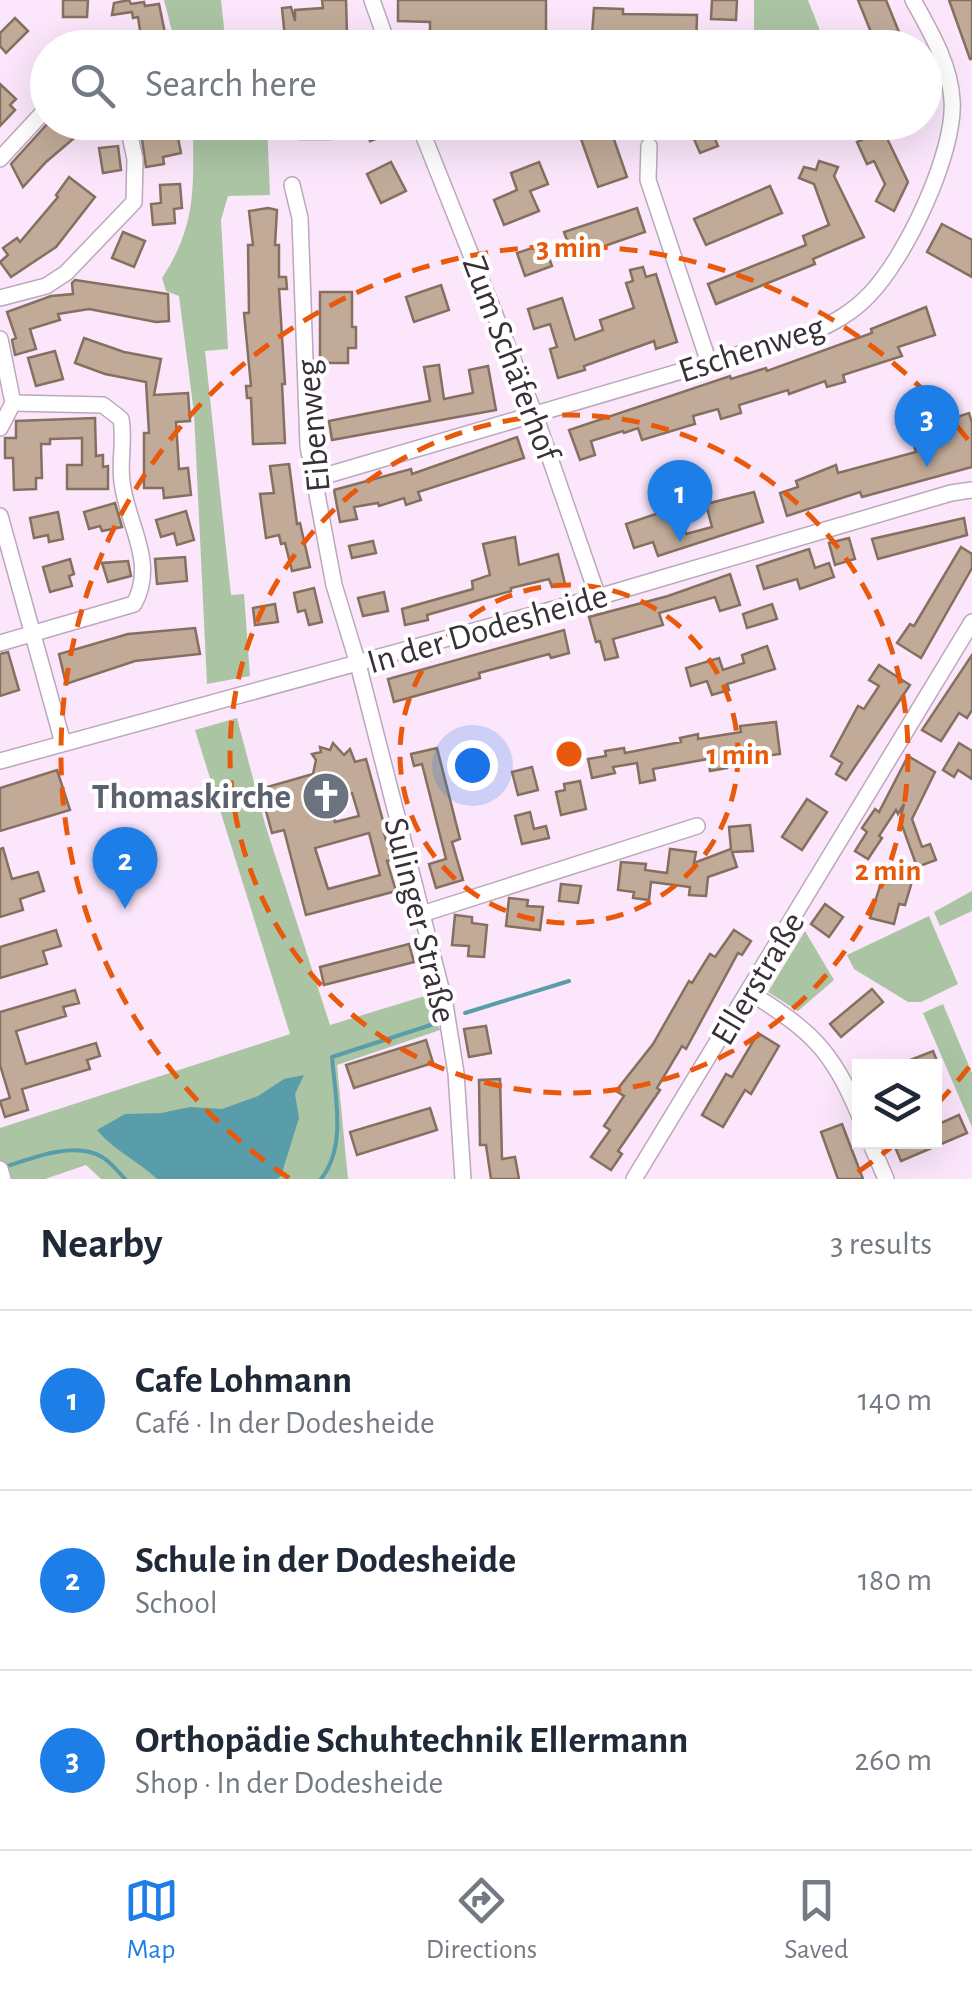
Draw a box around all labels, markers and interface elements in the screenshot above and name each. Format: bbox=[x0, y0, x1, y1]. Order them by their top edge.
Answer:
search box bbox=[30, 30, 942, 140]
icon: search bbox=[65, 58, 120, 113]
text: Search here bbox=[145, 66, 317, 104]
text: 3 min bbox=[536, 233, 602, 263]
street label: Zum Schäferhof bbox=[456, 252, 566, 468]
street label: Eschenweg bbox=[674, 309, 829, 389]
street label: Eibenweg bbox=[290, 358, 337, 494]
pin: 3 bbox=[894, 384, 960, 467]
pin: 1 bbox=[648, 460, 712, 542]
street label: In der Dodesheide bbox=[363, 578, 612, 680]
centre of rings bbox=[551, 736, 587, 772]
your location bbox=[447, 740, 498, 791]
text: 1 min bbox=[706, 740, 770, 770]
church icon: Thomaskirche bbox=[300, 770, 352, 822]
place label: Thomaskirche bbox=[92, 780, 291, 815]
street label: Sulinger Straße bbox=[377, 814, 462, 1027]
pin: 2 bbox=[92, 826, 158, 909]
text: 2 min bbox=[855, 856, 921, 886]
street label: Ellerstraße bbox=[705, 906, 811, 1051]
map controls bbox=[852, 1059, 942, 1149]
button: layers bbox=[852, 1059, 942, 1149]
text: Nearby bbox=[40, 1223, 163, 1265]
text: 3 results bbox=[830, 1228, 932, 1260]
text: Cafe Lohmann bbox=[135, 1362, 352, 1400]
text: 1 bbox=[67, 1384, 78, 1416]
text: 140 m bbox=[858, 1384, 932, 1416]
text: Café · In der Dodesheide bbox=[135, 1407, 435, 1439]
text: Schule in der Dodesheide bbox=[135, 1542, 516, 1580]
text: 2 bbox=[65, 1564, 80, 1596]
text: 180 m bbox=[858, 1564, 932, 1596]
text: School bbox=[135, 1587, 218, 1619]
text: Orthopädie Schuhtechnik Ellermann bbox=[135, 1722, 688, 1760]
text: 3 bbox=[66, 1744, 79, 1776]
text: 260 m bbox=[855, 1744, 932, 1776]
text: Shop · In der Dodesheide bbox=[135, 1767, 443, 1799]
tab: Map bbox=[124, 1873, 179, 1967]
tab: Directions bbox=[426, 1873, 537, 1967]
tab: Saved bbox=[784, 1873, 848, 1967]

